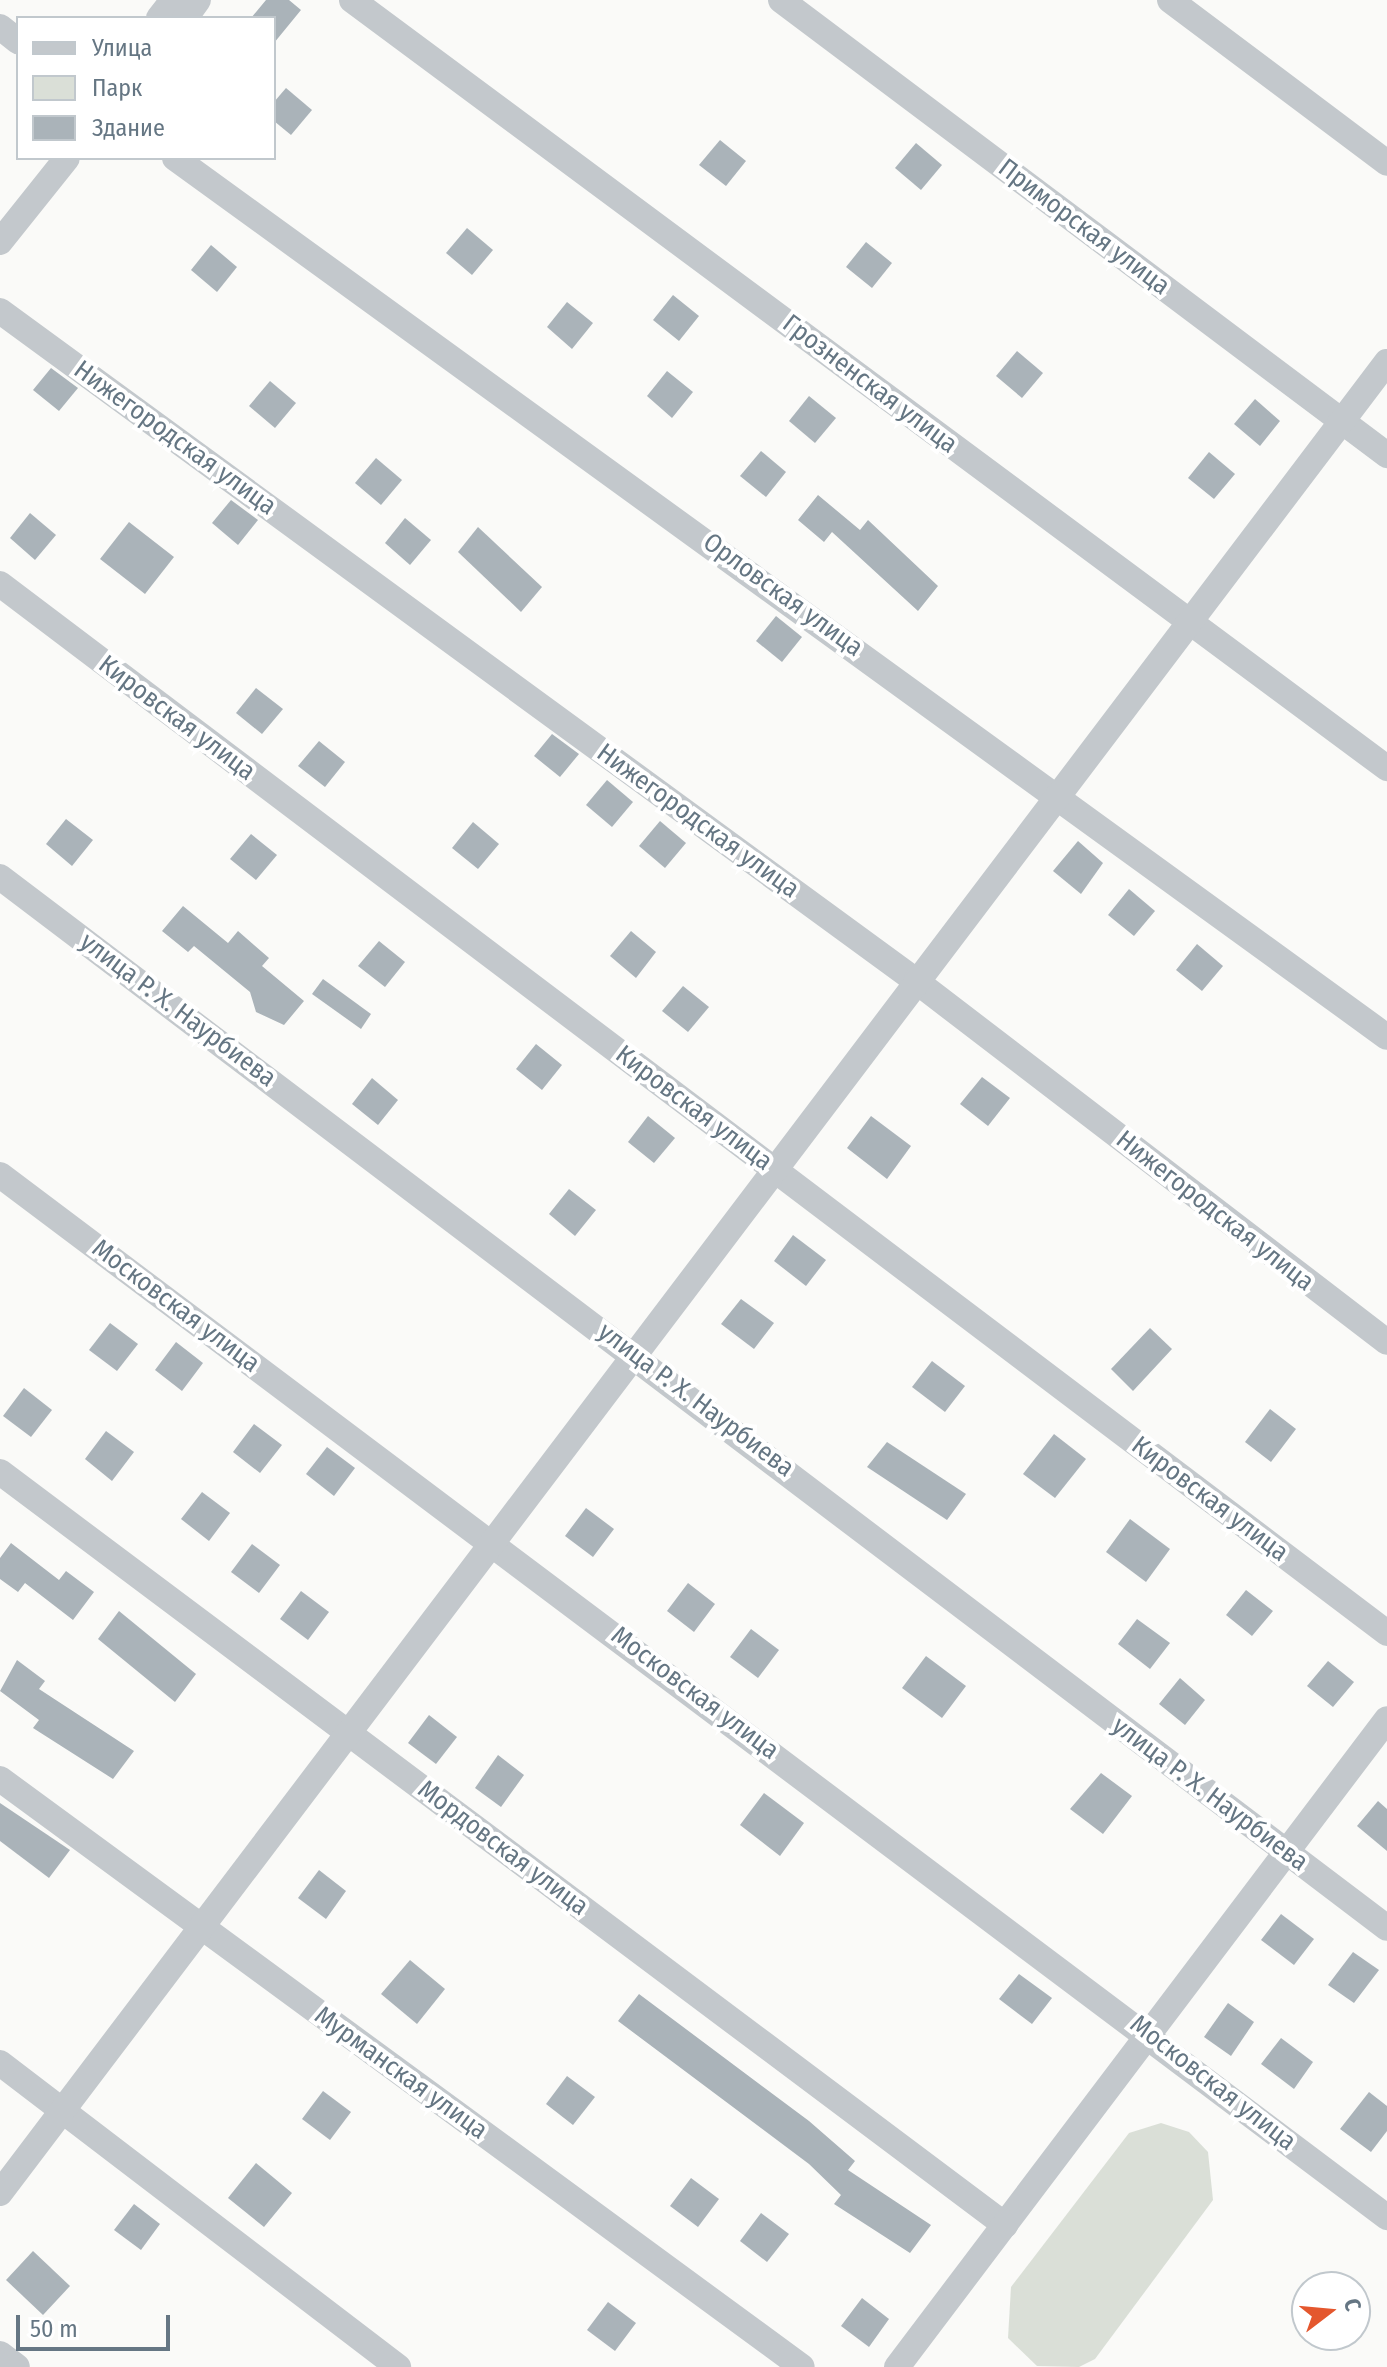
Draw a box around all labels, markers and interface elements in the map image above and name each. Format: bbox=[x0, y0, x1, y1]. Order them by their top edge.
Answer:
legend bbox=[16, 16, 276, 160]
text: Улица bbox=[92, 34, 152, 62]
text: Парк bbox=[92, 74, 142, 102]
text: Здание bbox=[92, 114, 165, 142]
street label: Приморская улица bbox=[992, 152, 1176, 302]
street label: Грозненская улица bbox=[776, 308, 964, 460]
street label: Нижегородская улица bbox=[68, 354, 282, 522]
street label: Орловская улица bbox=[697, 527, 869, 663]
street label: Кировская улица bbox=[92, 649, 262, 787]
street label: Нижегородская улица bbox=[591, 737, 805, 905]
street label: улица Р. Х. Наурбиева bbox=[74, 926, 282, 1094]
street label: Кировская улица bbox=[609, 1039, 779, 1177]
street label: Нижегородская улица bbox=[1110, 1124, 1320, 1298]
street label: Московская улица bbox=[86, 1233, 266, 1379]
street label: улица Р. Х. Наурбиева bbox=[592, 1316, 800, 1484]
street label: Кировская улица bbox=[1125, 1430, 1295, 1568]
street label: Московская улица bbox=[605, 1620, 785, 1766]
street label: улица Р. Х. Наурбиева bbox=[1106, 1710, 1314, 1878]
street label: Мордовская улица bbox=[412, 1774, 594, 1922]
street label: Мурманская улица bbox=[308, 2000, 494, 2146]
street label: Московская улица bbox=[1124, 2009, 1302, 2157]
north arrow bbox=[1291, 2271, 1371, 2351]
text: С bbox=[1338, 2296, 1367, 2314]
scale bar bbox=[20, 2299, 174, 2349]
text: 50 m bbox=[30, 2315, 78, 2343]

